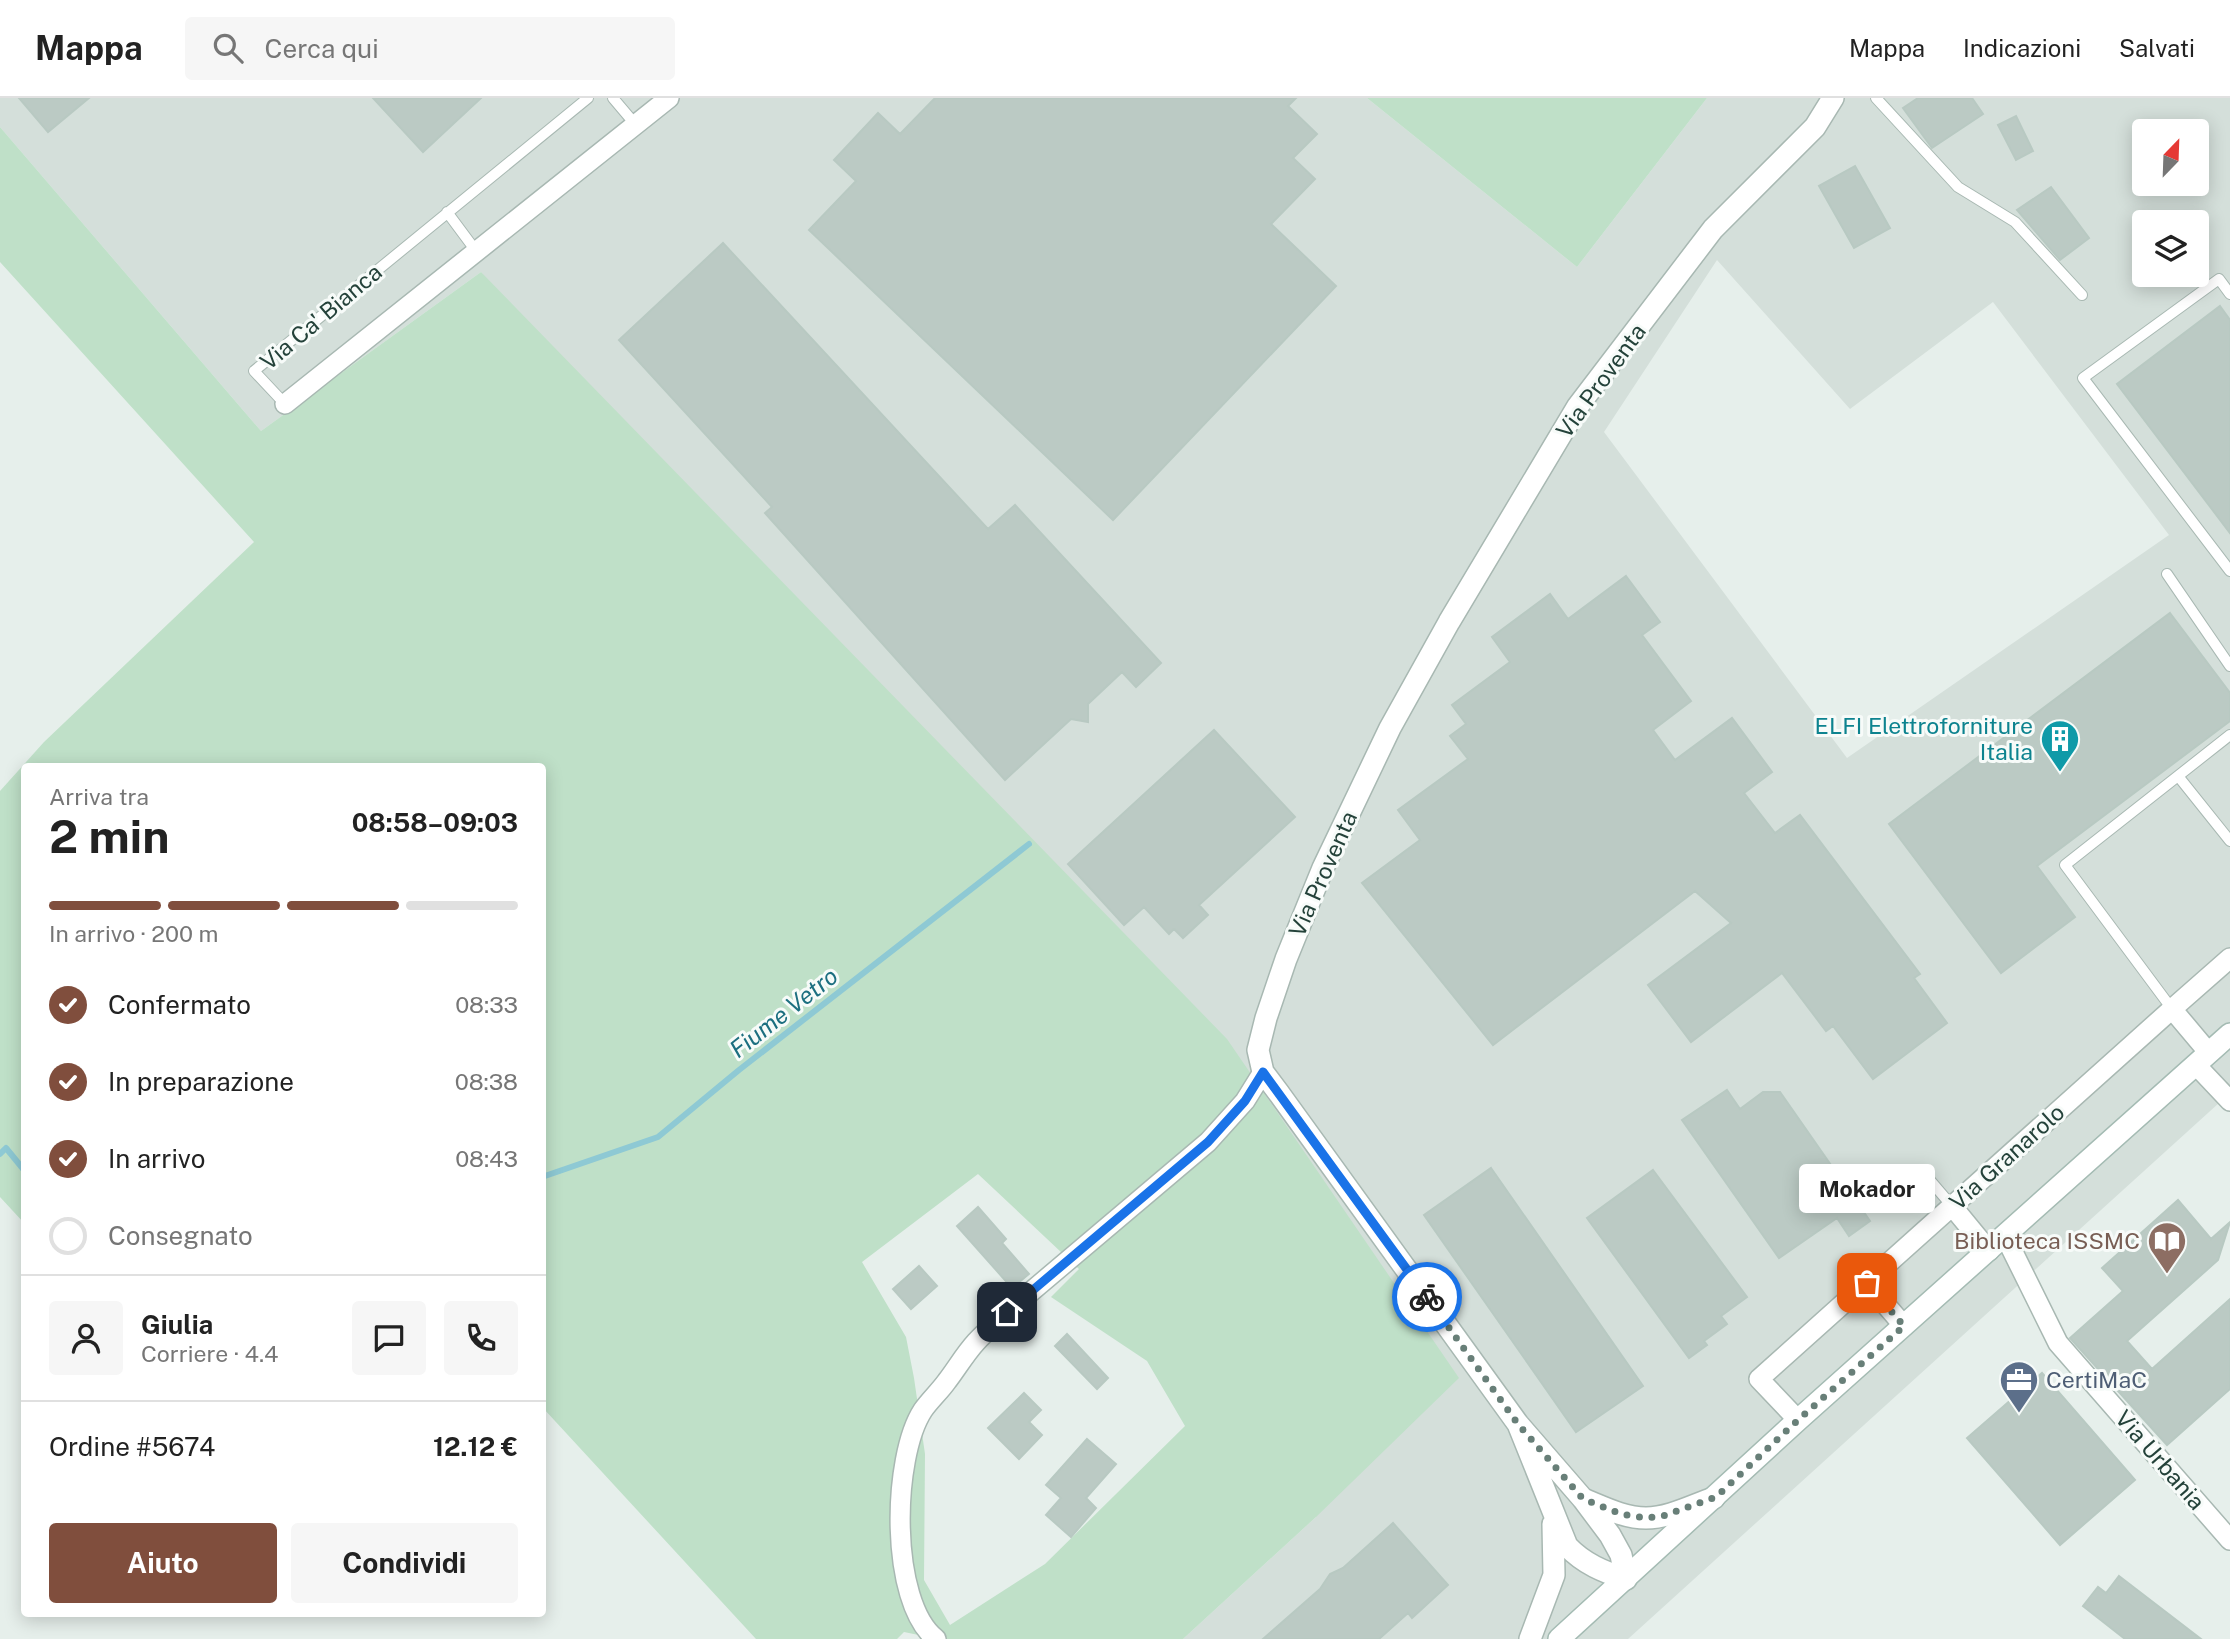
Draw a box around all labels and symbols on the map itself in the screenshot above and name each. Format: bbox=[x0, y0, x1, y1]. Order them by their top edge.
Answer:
north arrow bbox=[2132, 119, 2208, 196]
street label: Via Ca' Bianca bbox=[255, 258, 387, 375]
street label: Via Proventa bbox=[1550, 318, 1651, 443]
place label: ELFI Elettroforniture Italia bbox=[1814, 712, 2033, 765]
building icon: ELFI Elettroforniture Italia bbox=[2039, 718, 2081, 773]
street label: Via Proventa bbox=[1283, 807, 1362, 941]
water label: Fiume Vetro bbox=[724, 961, 843, 1063]
street label: Via Granarolo bbox=[1944, 1098, 2069, 1215]
callout: Mokador bbox=[1799, 1164, 1935, 1213]
library icon: Biblioteca ISSMC bbox=[2146, 1220, 2188, 1275]
place label: Biblioteca ISSMC bbox=[1954, 1227, 2140, 1254]
pin bbox=[1837, 1253, 1897, 1313]
courier bbox=[1392, 1262, 1462, 1332]
pin bbox=[977, 1282, 1037, 1342]
office icon: CertiMaC bbox=[1998, 1359, 2040, 1414]
place label: CertiMaC bbox=[2046, 1366, 2147, 1393]
street label: Via Urbania bbox=[2110, 1405, 2211, 1515]

